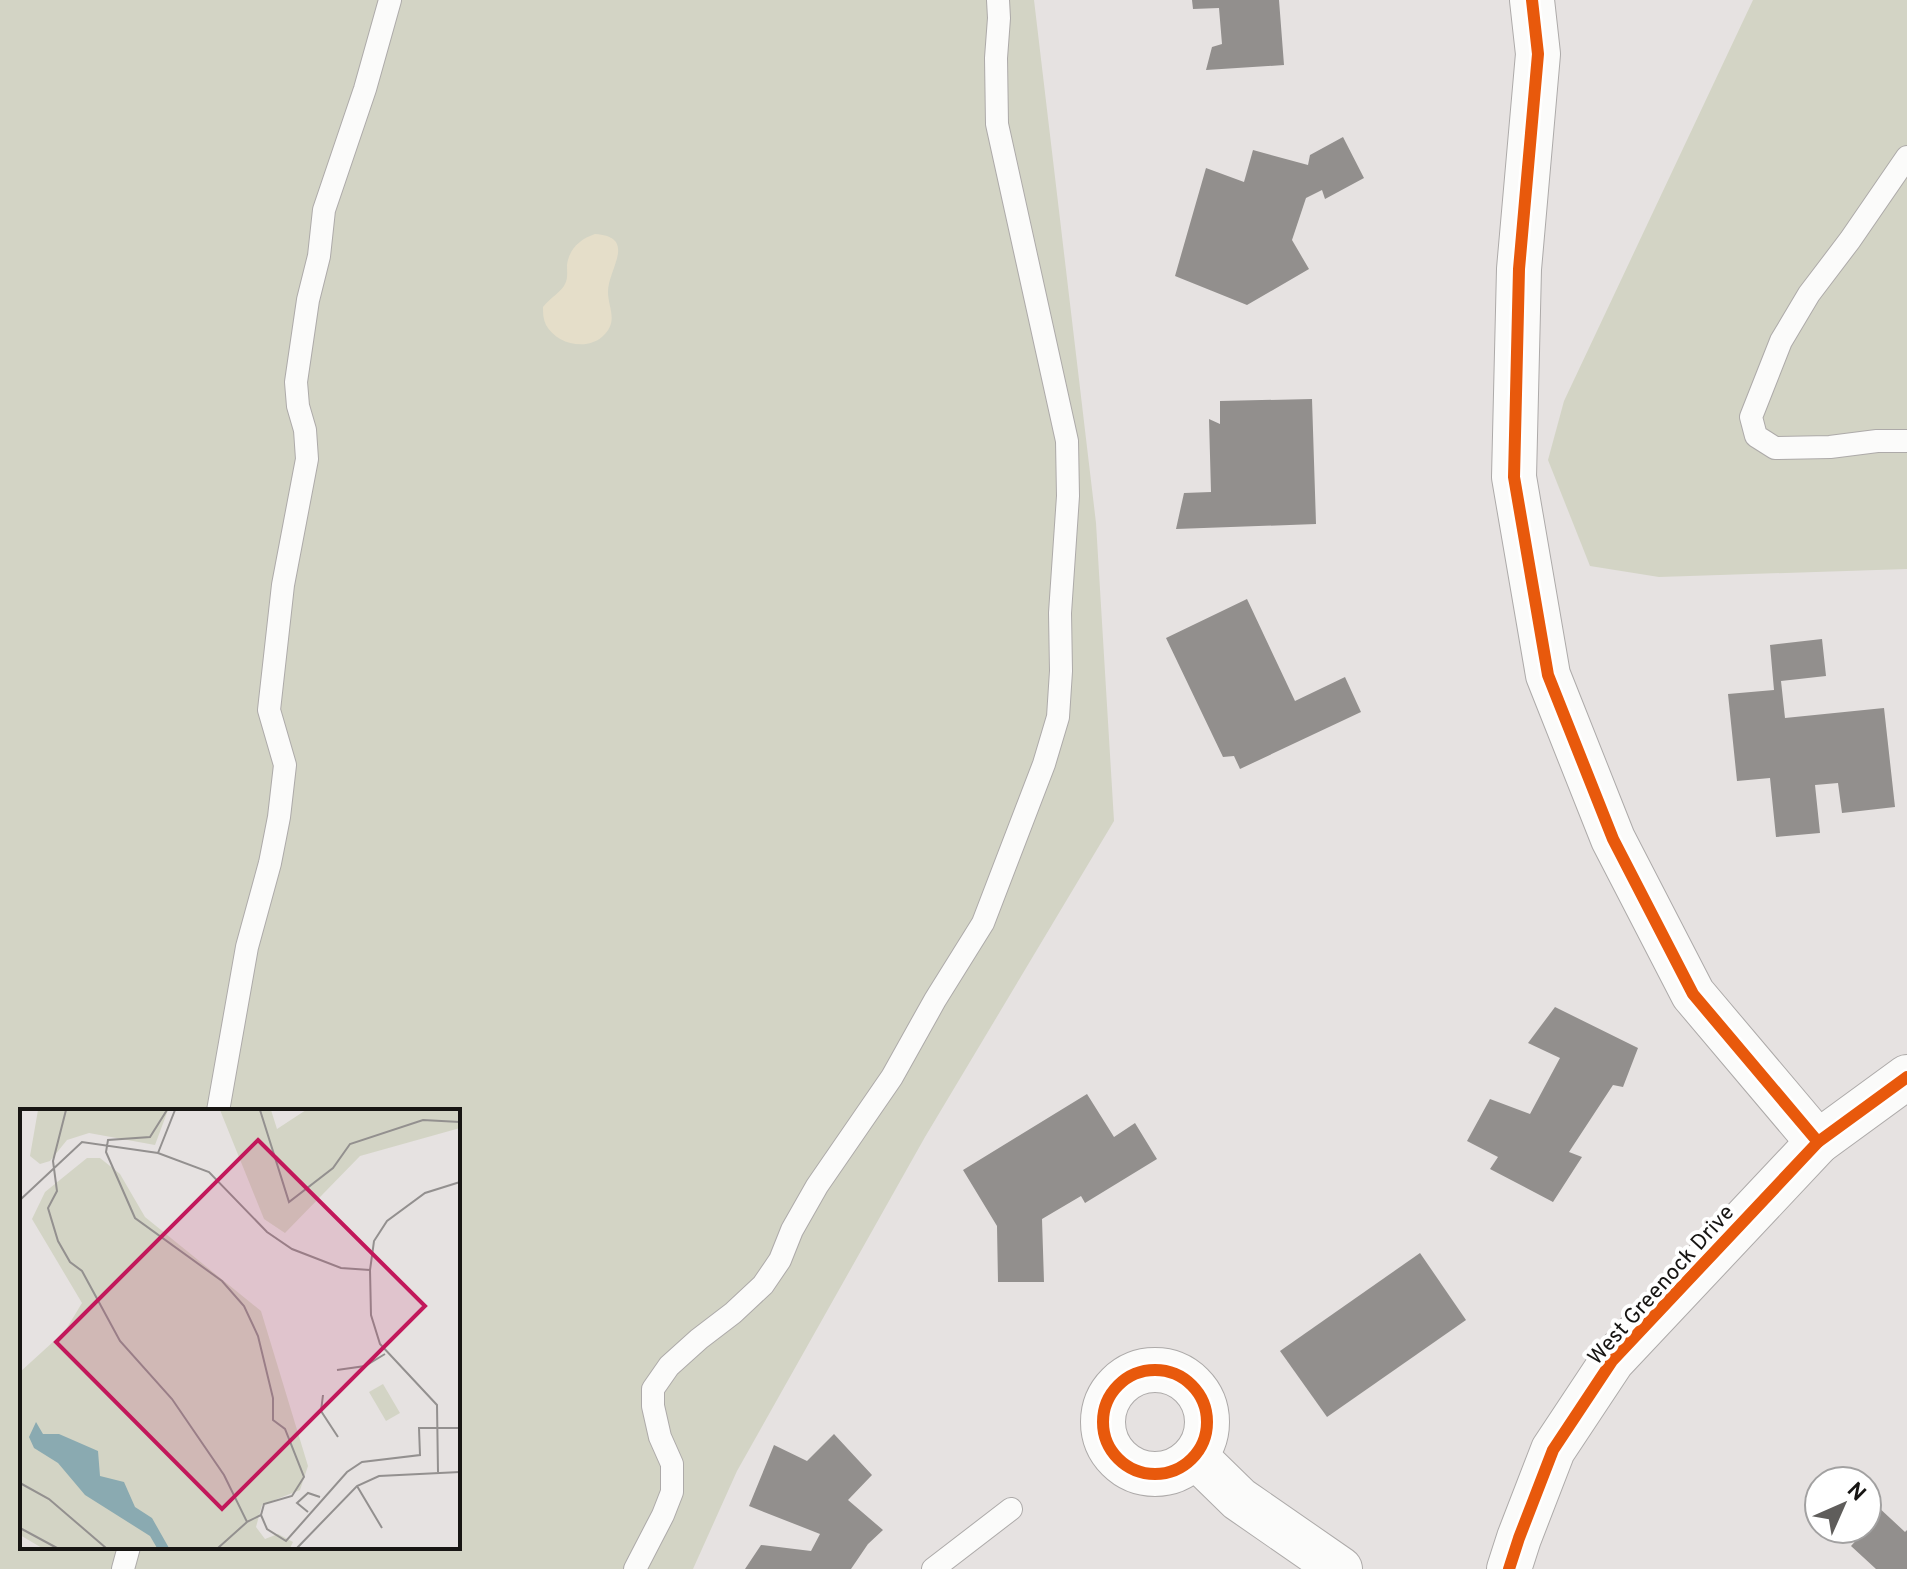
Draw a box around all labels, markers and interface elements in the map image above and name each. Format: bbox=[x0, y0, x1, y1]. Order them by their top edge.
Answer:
inset map bbox=[20, 1109, 460, 1549]
street label: West Greenock Drive bbox=[1583, 1200, 1741, 1371]
north arrow bbox=[1803, 1465, 1883, 1545]
text: N bbox=[1840, 1477, 1871, 1508]

